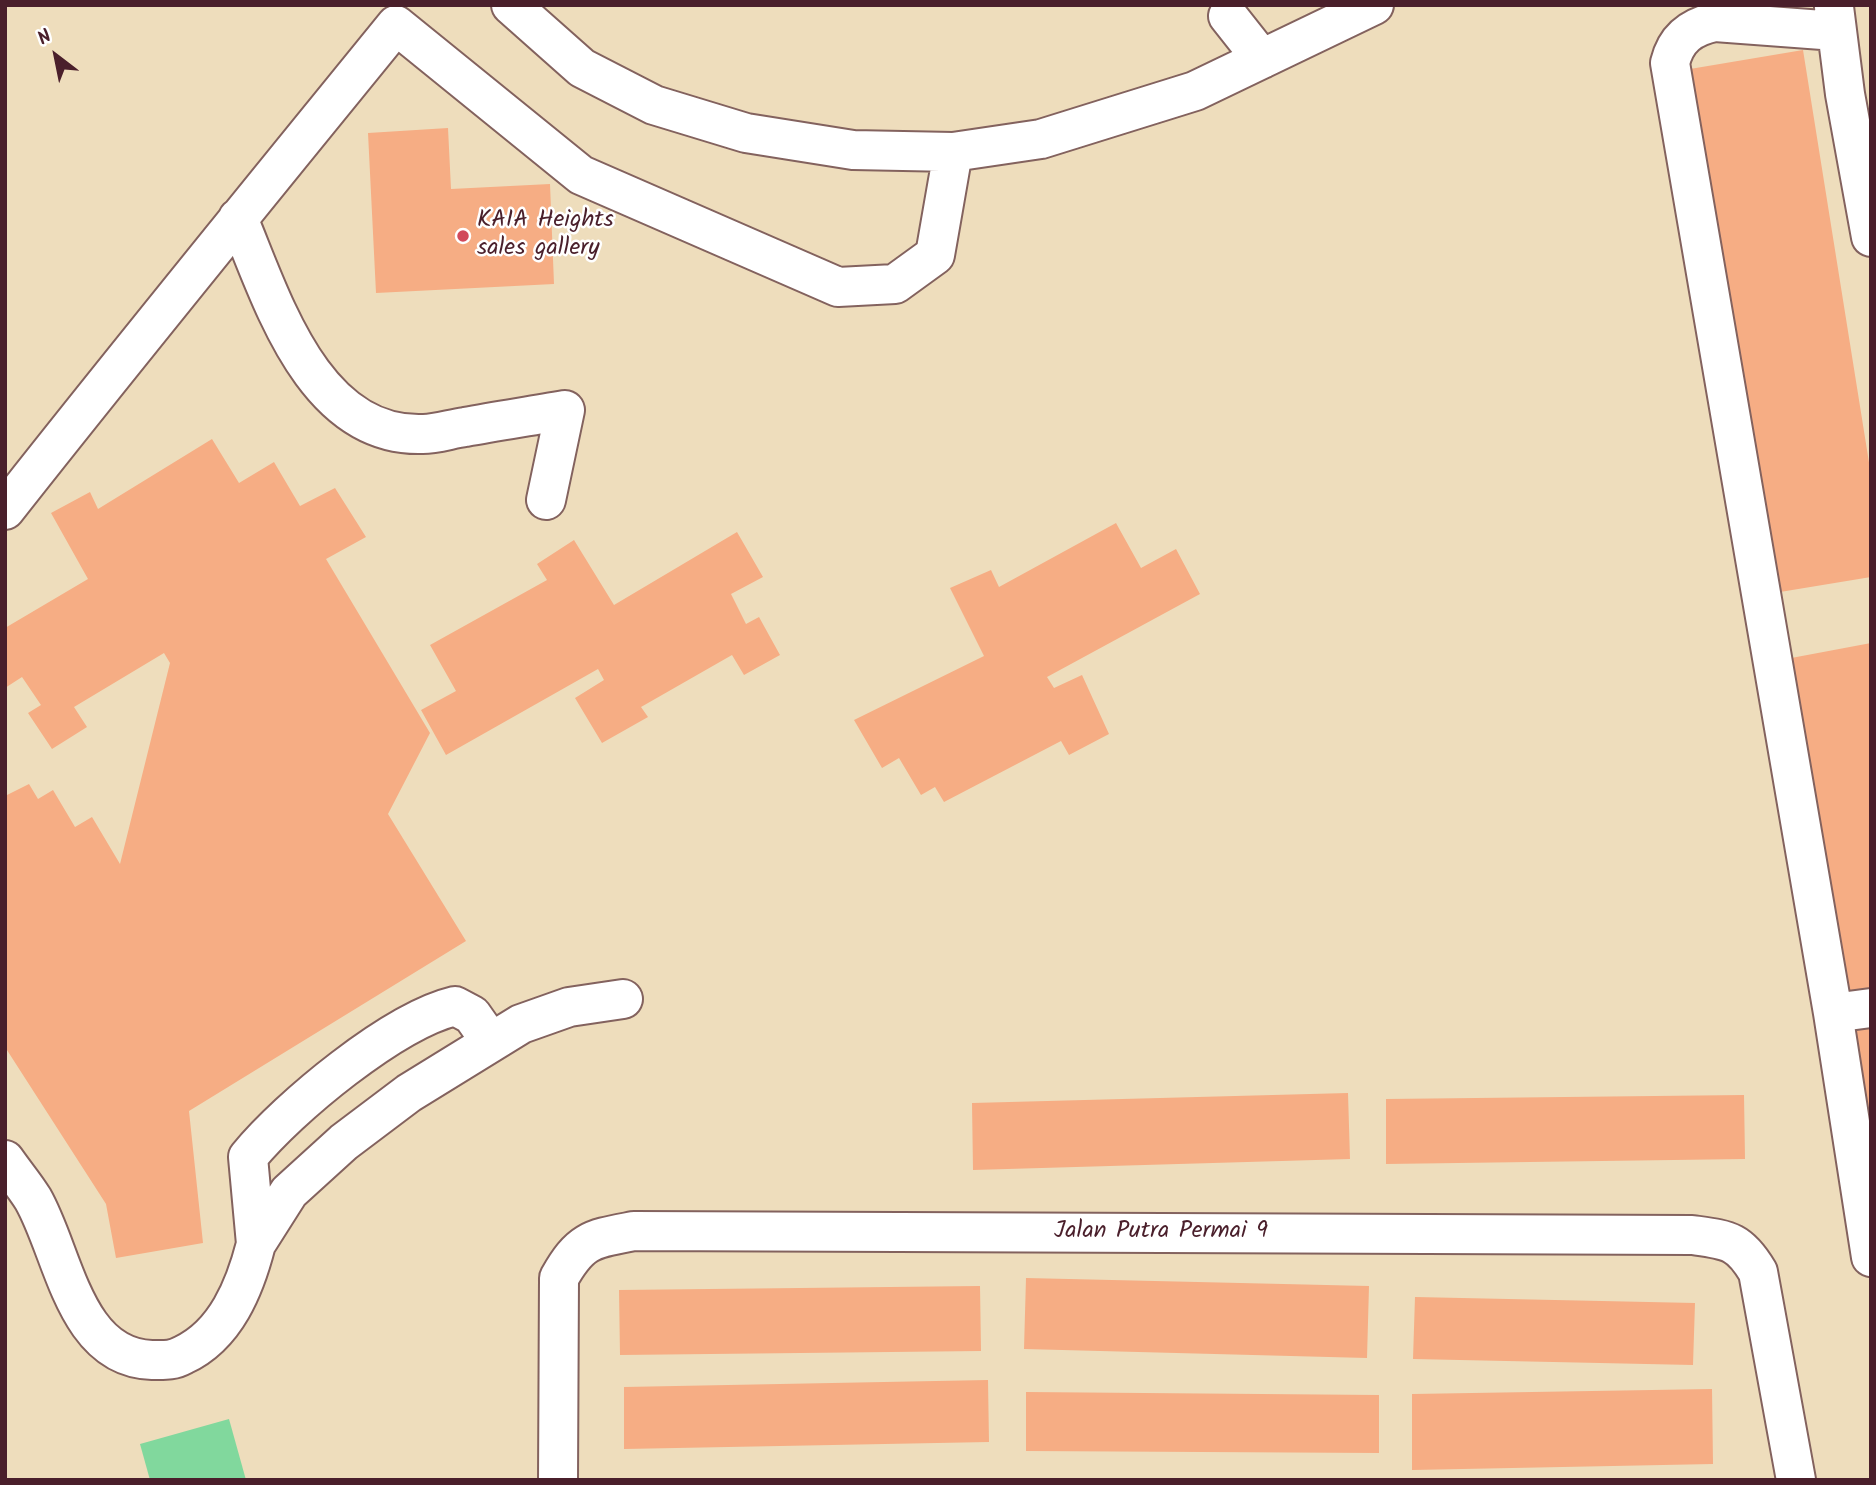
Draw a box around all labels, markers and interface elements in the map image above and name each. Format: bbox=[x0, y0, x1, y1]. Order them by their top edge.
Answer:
north arrow bbox=[21, 21, 91, 91]
text: N bbox=[32, 22, 58, 54]
place label: KAIA Heights sales gallery bbox=[477, 208, 614, 264]
marker: KAIA Heights sales gallery bbox=[455, 228, 471, 244]
street label: Jalan Putra Permai 9 bbox=[1054, 1219, 1268, 1247]

